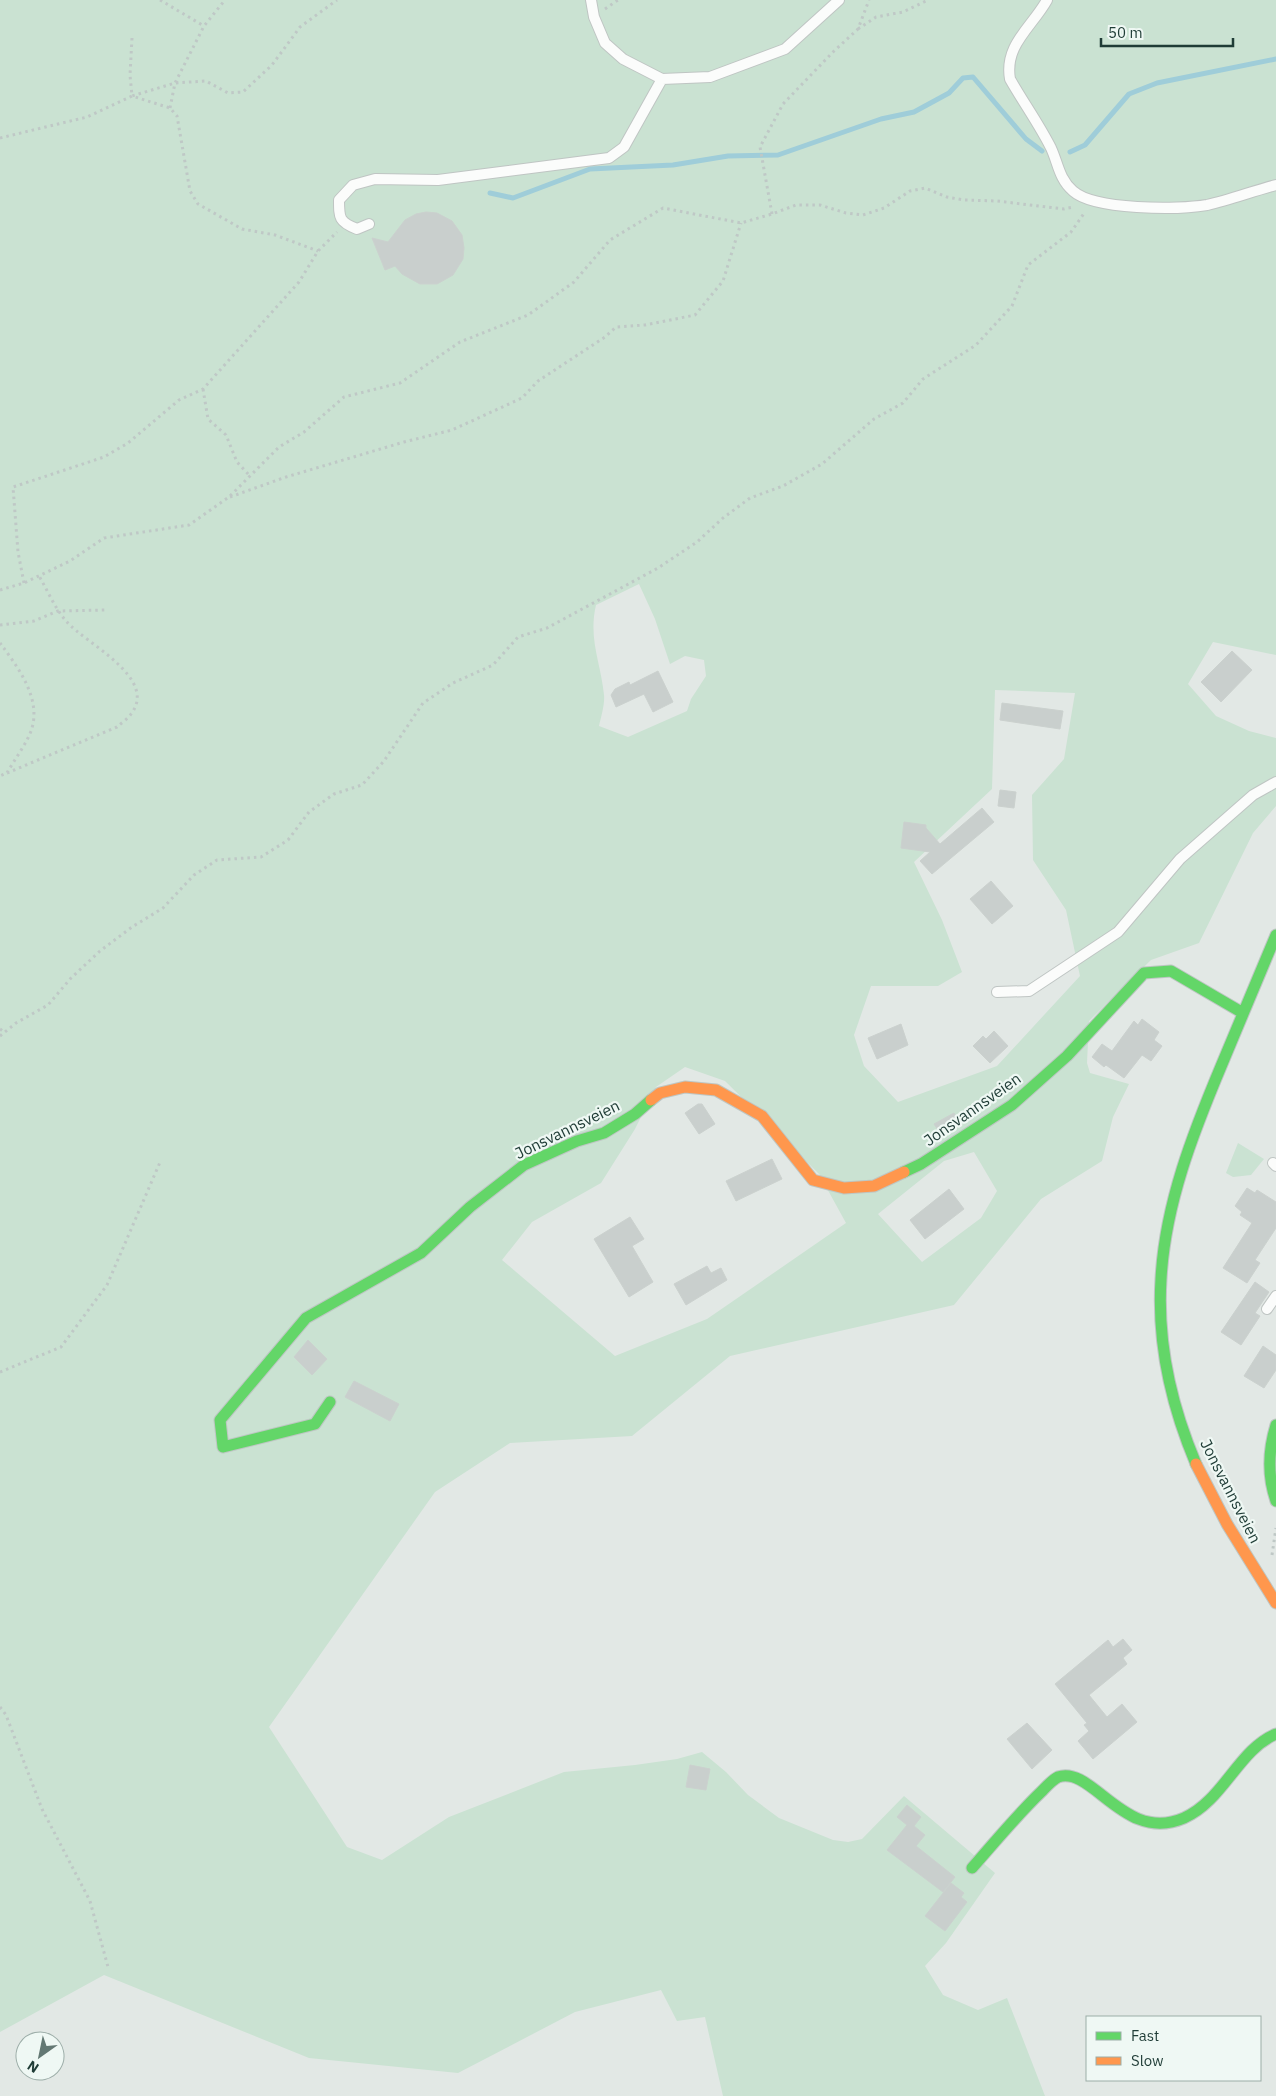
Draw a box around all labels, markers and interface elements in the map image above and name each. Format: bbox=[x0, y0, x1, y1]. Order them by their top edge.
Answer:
scale bar bbox=[1101, 15, 1234, 47]
text: 50 m bbox=[1108, 23, 1143, 42]
street label: Jonsvannsveien bbox=[919, 1068, 1025, 1150]
street label: Jonsvannsveien bbox=[511, 1095, 623, 1163]
street label: Jonsvannsveien bbox=[1196, 1436, 1266, 1546]
legend bbox=[1086, 2016, 1261, 2081]
text: Fast bbox=[1131, 2026, 1159, 2045]
north arrow bbox=[15, 2031, 65, 2081]
text: Slow bbox=[1131, 2051, 1164, 2070]
text: N bbox=[24, 2057, 42, 2077]

